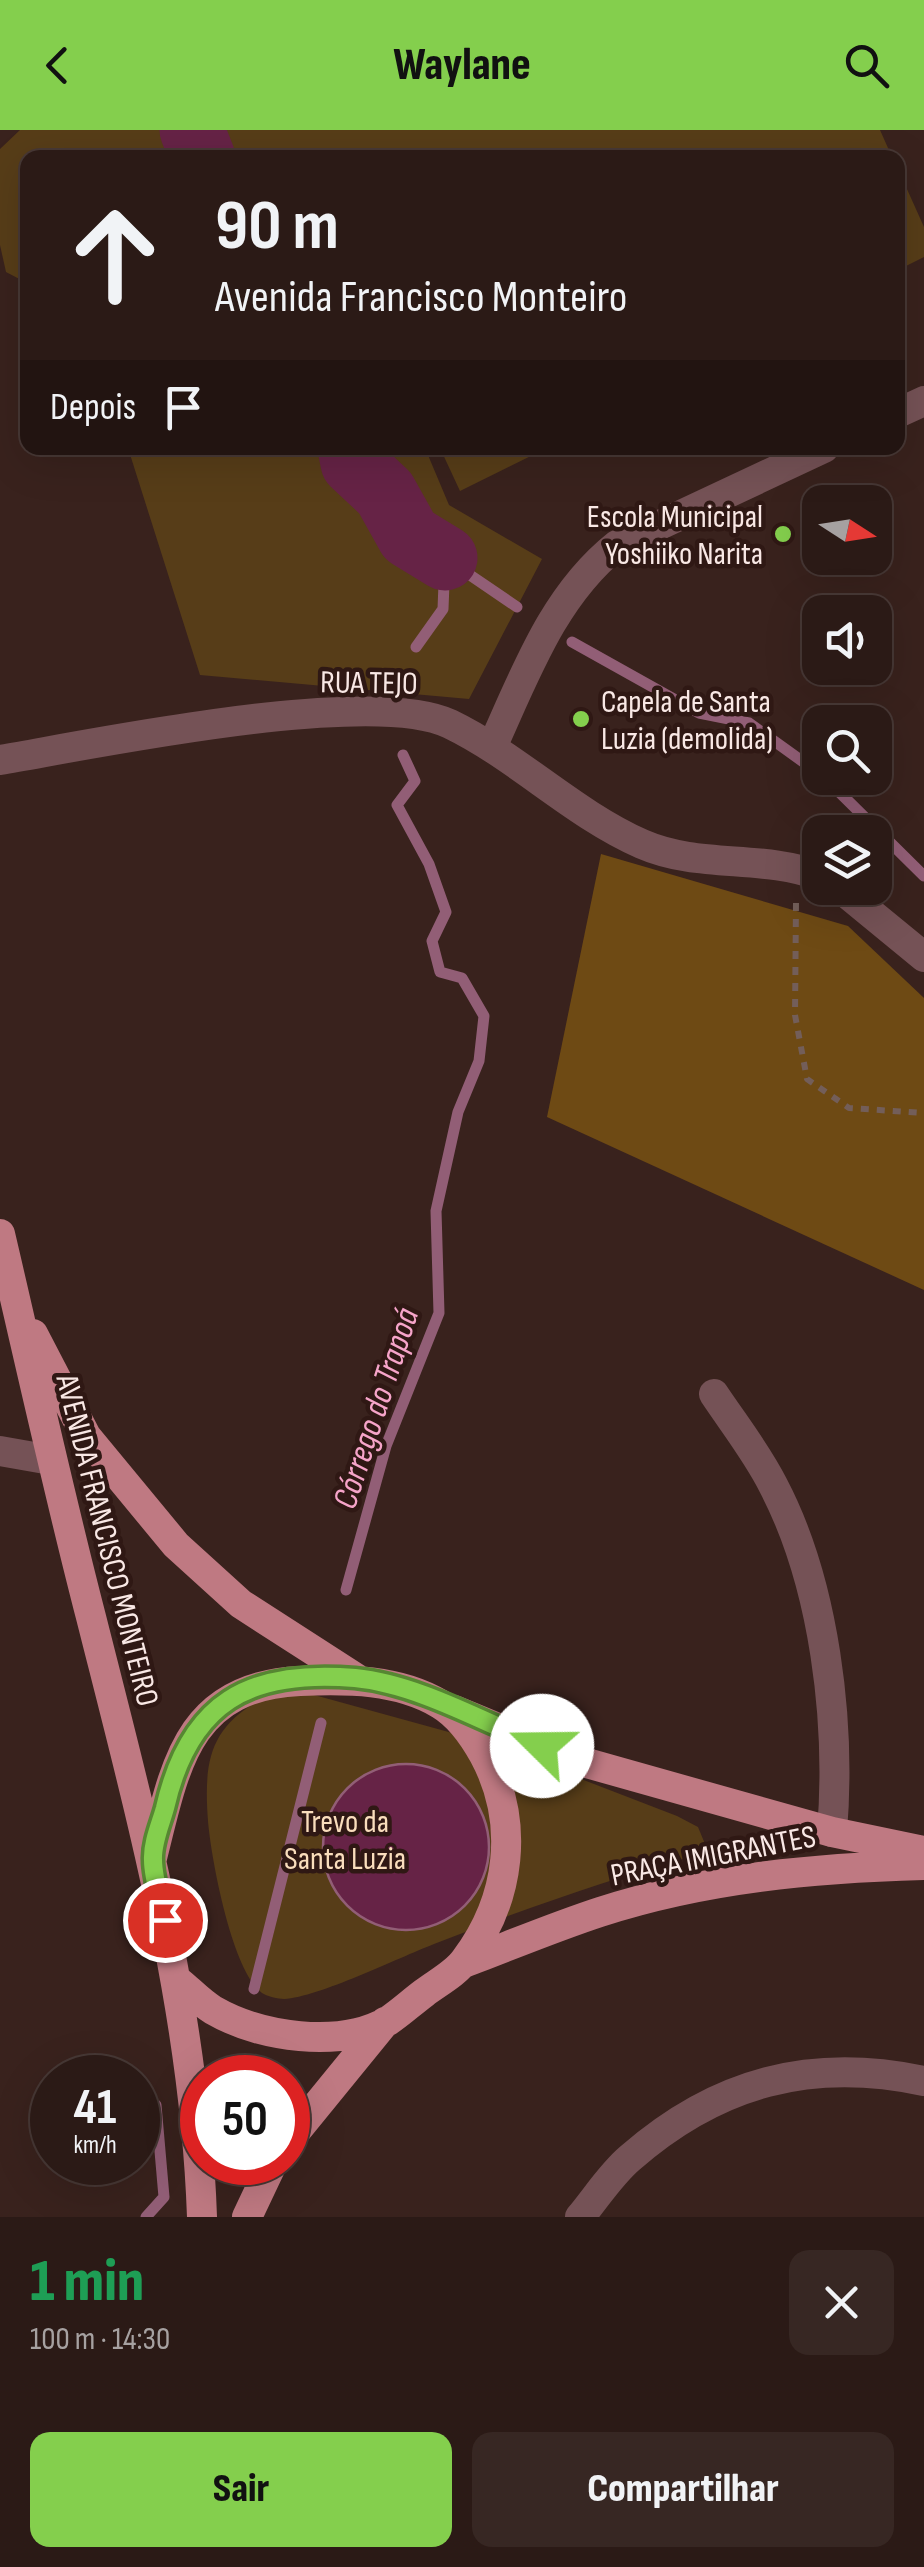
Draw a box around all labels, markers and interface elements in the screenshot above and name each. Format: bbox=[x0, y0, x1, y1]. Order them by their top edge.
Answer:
icon: back bbox=[30, 38, 85, 93]
text: Waylane bbox=[393, 38, 531, 93]
icon: search bbox=[839, 38, 894, 93]
text: 90 m bbox=[215, 185, 339, 269]
icon: ahead bbox=[50, 190, 180, 320]
text: Avenida Francisco Monteiro bbox=[215, 270, 627, 325]
icon: arrive bbox=[156, 380, 211, 435]
text: Depois bbox=[50, 385, 136, 430]
north arrow bbox=[802, 485, 892, 575]
map controls bbox=[802, 485, 892, 905]
place label: Escola Municipal Yoshiiko Narita bbox=[587, 498, 763, 574]
marker: Escola Municipal Yoshiiko Narita bbox=[772, 523, 794, 545]
button: sound bbox=[802, 595, 892, 685]
street label: RUA TEJO bbox=[320, 663, 418, 704]
place label: Capela de Santa Luzia (demolida) bbox=[601, 683, 773, 759]
button: search bbox=[802, 705, 892, 795]
marker: Capela de Santa Luzia (demolida) bbox=[570, 708, 592, 730]
button: layers bbox=[802, 815, 892, 905]
water label: Córrego do Trapoá bbox=[324, 1303, 429, 1514]
street label: AVENIDA FRANCISCO MONTEIRO bbox=[46, 1370, 167, 1710]
position arrow bbox=[490, 1694, 594, 1798]
park label: Trevo da Santa Luzia bbox=[284, 1803, 406, 1879]
street label: PRAÇA IMIGRANTES bbox=[607, 1817, 819, 1895]
pin bbox=[123, 1878, 208, 1963]
icon: arrive bbox=[138, 1893, 193, 1948]
speed limit sign: 50 bbox=[180, 2055, 310, 2185]
text: 41 bbox=[74, 2078, 116, 2138]
text: km/h bbox=[73, 2130, 117, 2161]
text: 1 min bbox=[30, 2246, 144, 2318]
button: close bbox=[789, 2250, 894, 2355]
text: 100 m · 14:30 bbox=[30, 2320, 170, 2359]
button: Sair bbox=[30, 2432, 452, 2547]
button: Compartilhar bbox=[472, 2432, 894, 2547]

